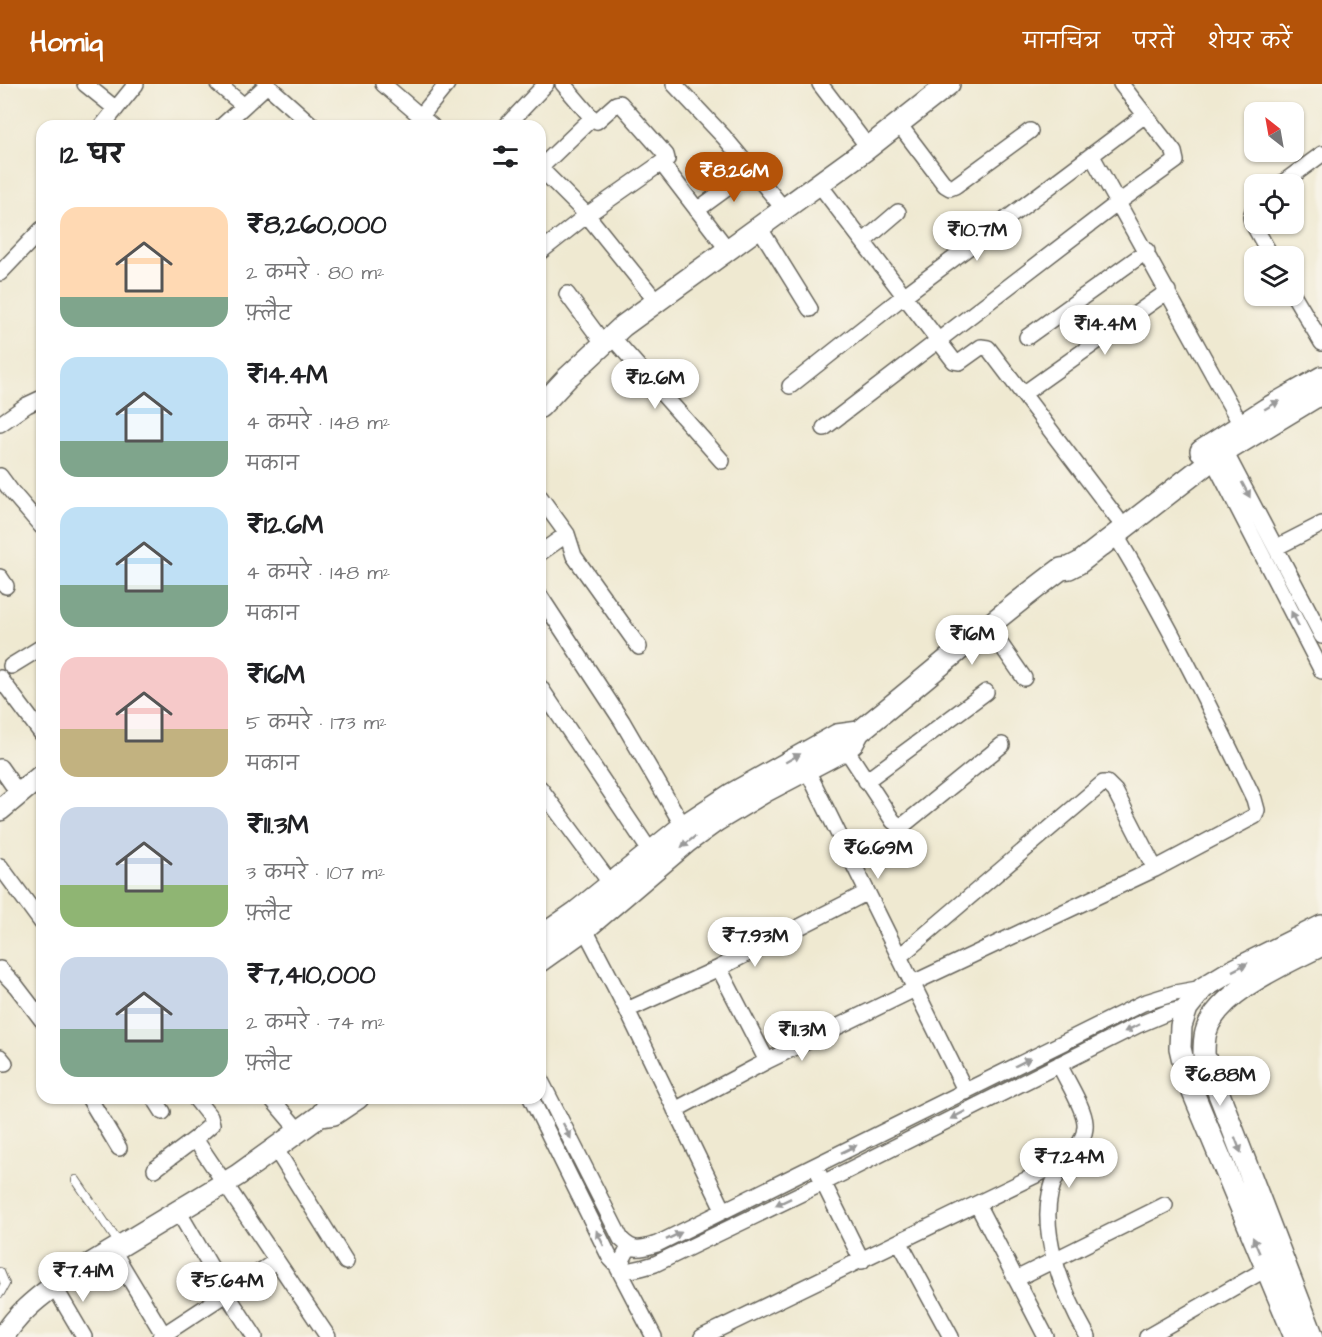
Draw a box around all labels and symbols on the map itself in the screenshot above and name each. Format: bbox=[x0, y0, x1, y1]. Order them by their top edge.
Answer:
north arrow bbox=[1244, 102, 1304, 162]
pin: ₹8.26M bbox=[685, 152, 783, 203]
pin: ₹10.7M bbox=[928, 211, 1026, 262]
pin: ₹14.4M bbox=[1056, 305, 1154, 356]
pin: ₹12.6M bbox=[606, 359, 704, 410]
one-way arrow bbox=[1264, 400, 1281, 410]
one-way arrow bbox=[1241, 482, 1251, 499]
one-way arrow bbox=[1291, 610, 1301, 628]
pin: ₹16M bbox=[936, 615, 1008, 666]
one-way arrow bbox=[785, 753, 801, 764]
pin: ₹6.69M bbox=[829, 829, 927, 880]
one-way arrow bbox=[680, 835, 696, 848]
pin: ₹7.93M bbox=[706, 917, 804, 968]
one-way arrow bbox=[1232, 962, 1249, 972]
pin: ₹11.3M bbox=[753, 1011, 851, 1062]
one-way arrow bbox=[1124, 1023, 1141, 1032]
pin: ₹6.88M bbox=[1171, 1056, 1269, 1107]
one-way arrow bbox=[1014, 1058, 1032, 1068]
one-way arrow bbox=[949, 1110, 966, 1120]
one-way arrow bbox=[561, 1122, 571, 1140]
one-way arrow bbox=[1234, 1137, 1244, 1155]
pin: ₹7.24M bbox=[1020, 1138, 1118, 1189]
one-way arrow bbox=[840, 1145, 857, 1154]
one-way arrow bbox=[775, 1197, 792, 1206]
one-way arrow bbox=[595, 1230, 605, 1247]
one-way arrow bbox=[665, 1231, 682, 1240]
one-way arrow bbox=[1251, 1235, 1261, 1253]
pin: ₹7.41M bbox=[34, 1252, 132, 1303]
pin: ₹5.64M bbox=[178, 1262, 276, 1313]

